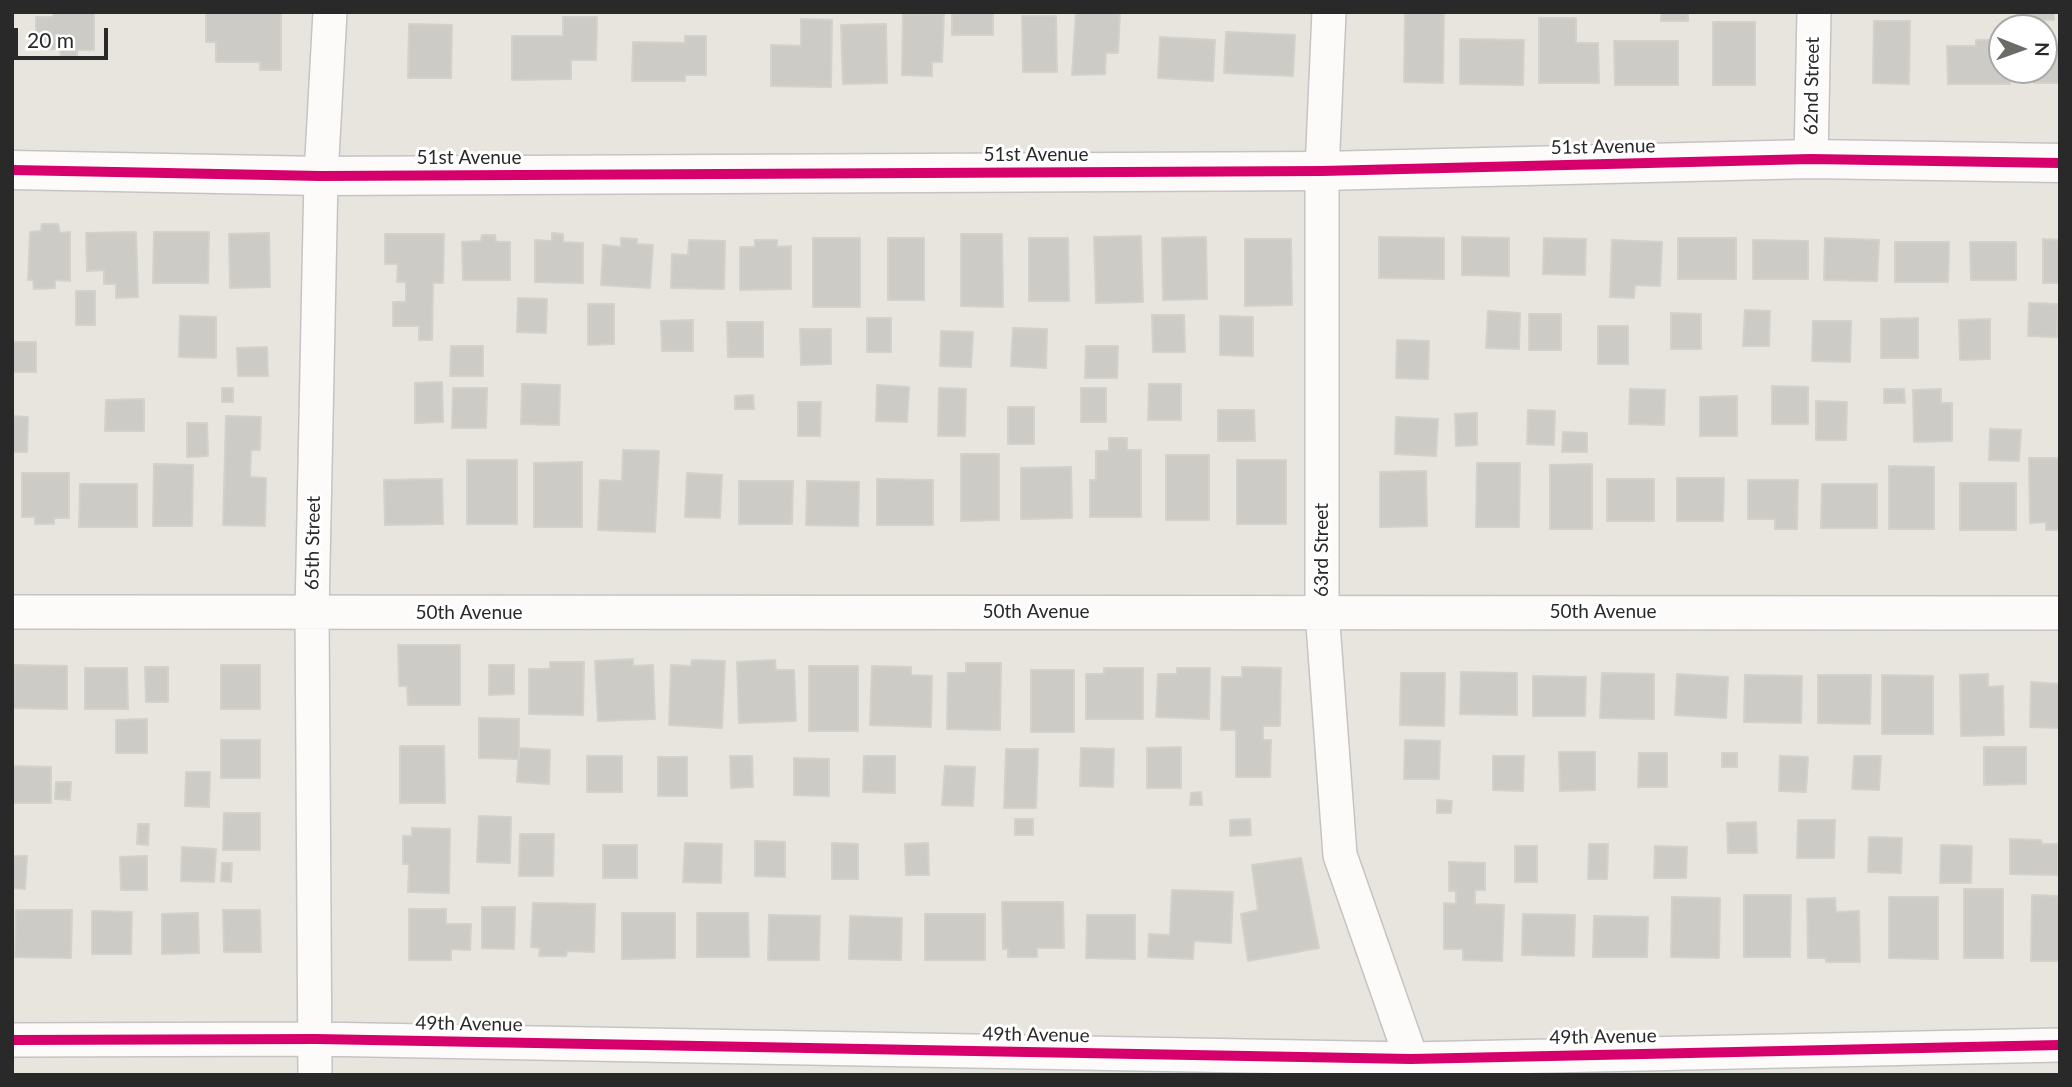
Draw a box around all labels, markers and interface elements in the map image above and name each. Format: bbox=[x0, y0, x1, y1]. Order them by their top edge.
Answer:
scale bar bbox=[18, 14, 112, 58]
north arrow bbox=[1988, 14, 2058, 84]
text: 20 m bbox=[27, 27, 74, 52]
street label: 62nd Street bbox=[1800, 37, 1824, 135]
text: N bbox=[2031, 42, 2054, 57]
street label: 51st Avenue bbox=[1550, 135, 1656, 159]
street label: 51st Avenue bbox=[984, 144, 1088, 166]
street label: 51st Avenue bbox=[417, 147, 521, 169]
street label: 65th Street bbox=[301, 496, 325, 590]
street label: 63rd Street bbox=[1311, 503, 1333, 597]
street label: 50th Avenue bbox=[982, 601, 1090, 623]
street label: 50th Avenue bbox=[1549, 601, 1657, 623]
street label: 50th Avenue bbox=[415, 602, 523, 624]
street label: 49th Avenue bbox=[415, 1012, 523, 1036]
street label: 49th Avenue bbox=[982, 1023, 1090, 1047]
street label: 49th Avenue bbox=[1549, 1025, 1657, 1049]

